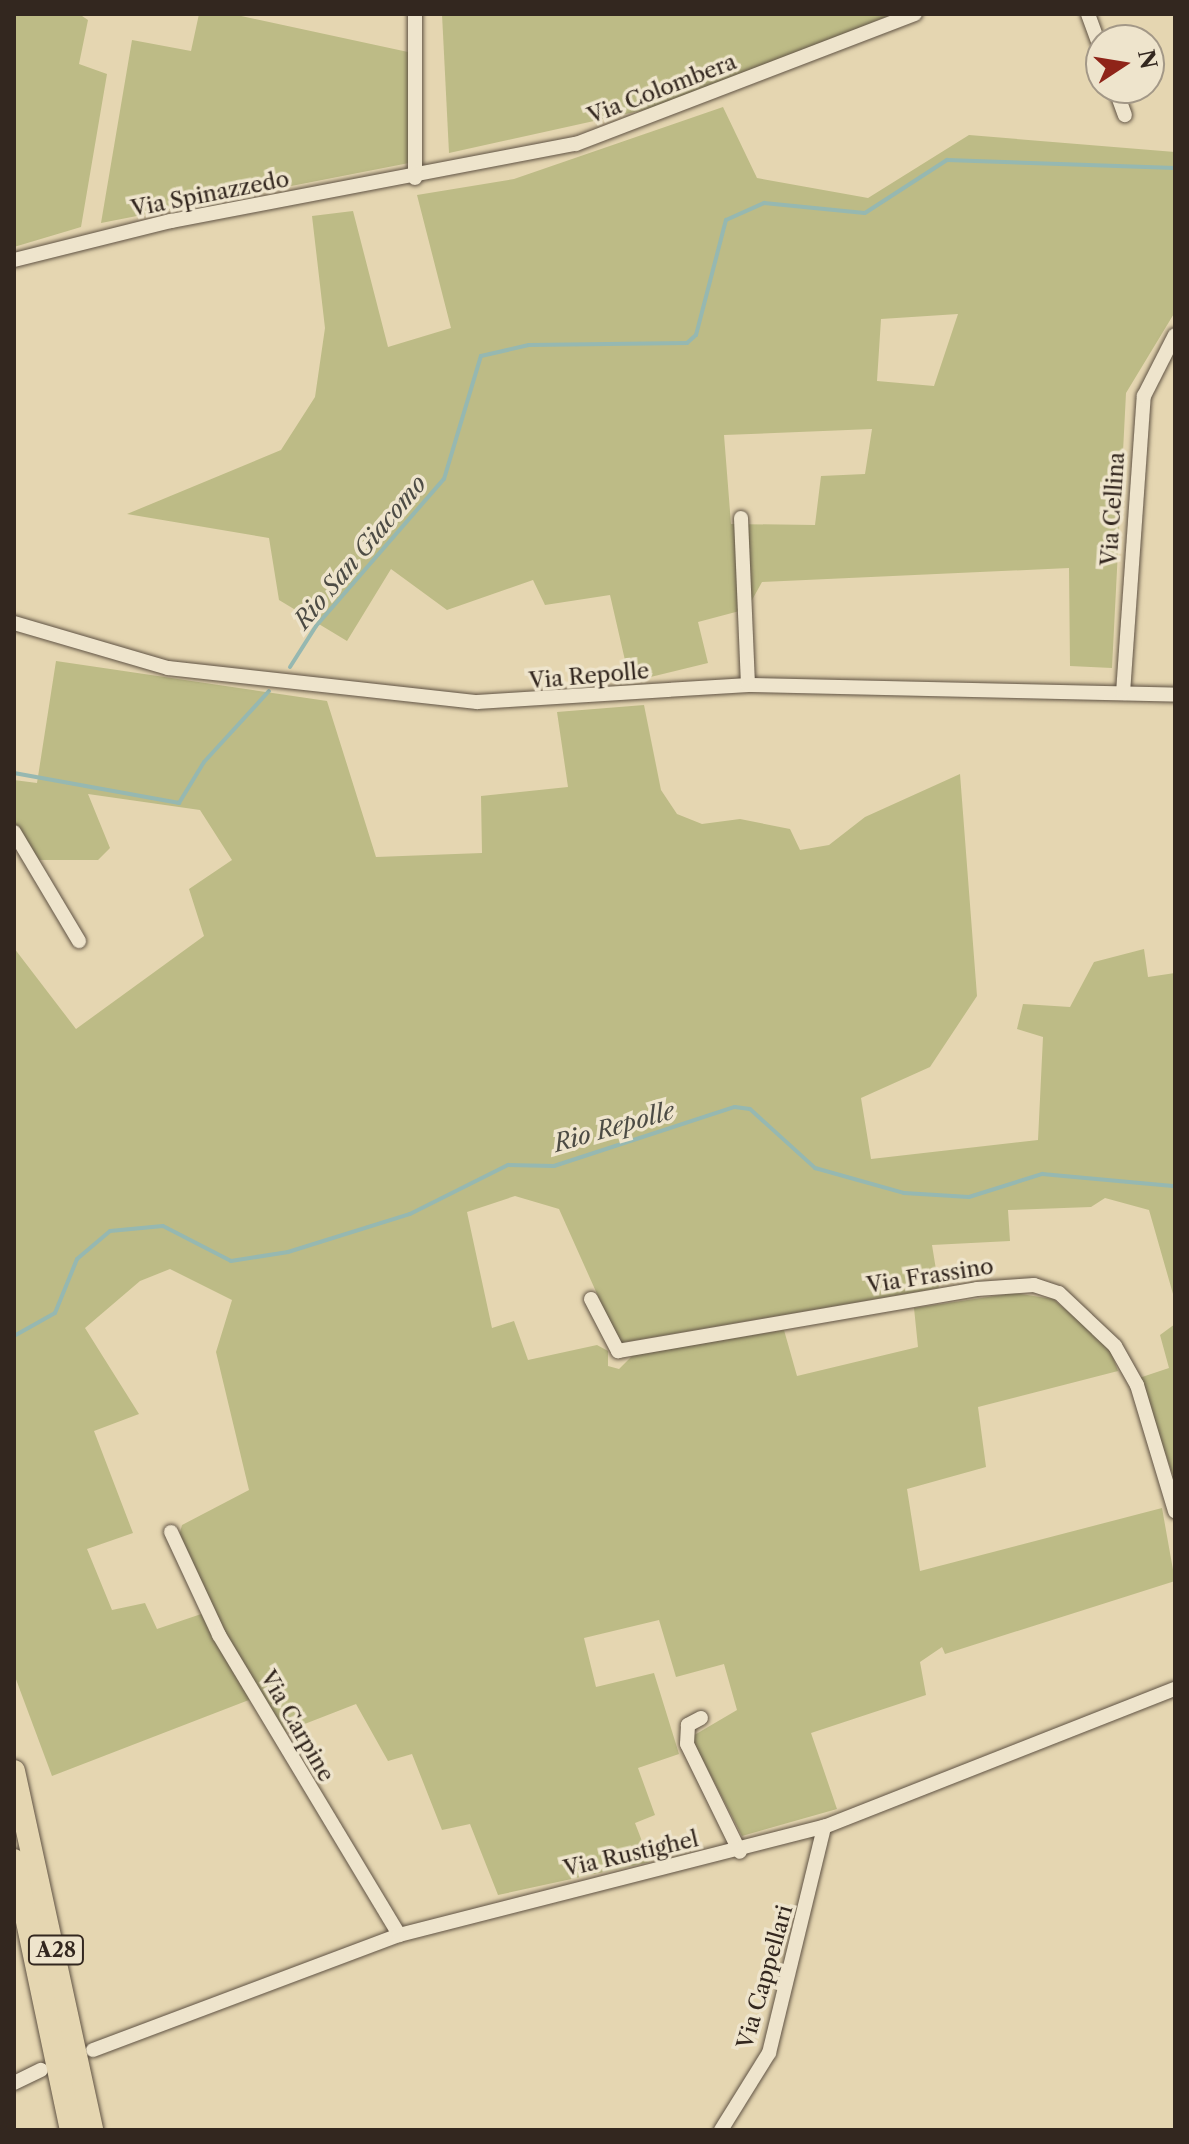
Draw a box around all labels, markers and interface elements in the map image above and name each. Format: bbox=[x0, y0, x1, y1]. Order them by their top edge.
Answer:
north arrow bbox=[1085, 24, 1165, 104]
text: N bbox=[1132, 47, 1162, 71]
street label: Via Colombera bbox=[584, 48, 740, 130]
street label: Via Spinazzedo bbox=[129, 166, 291, 222]
street label: Via Cellina bbox=[1096, 451, 1130, 567]
water label: Rio San Giacomo bbox=[288, 470, 432, 634]
street label: Via Repolle bbox=[528, 658, 650, 694]
water label: Rio Repolle bbox=[550, 1096, 678, 1158]
street label: Via Frassino bbox=[865, 1253, 995, 1299]
street label: Via Carpine bbox=[255, 1666, 339, 1786]
street label: Via Rustighel bbox=[561, 1826, 701, 1882]
street label: Via Cappellari bbox=[732, 1902, 798, 2052]
road number: A28 bbox=[26, 1934, 86, 1966]

